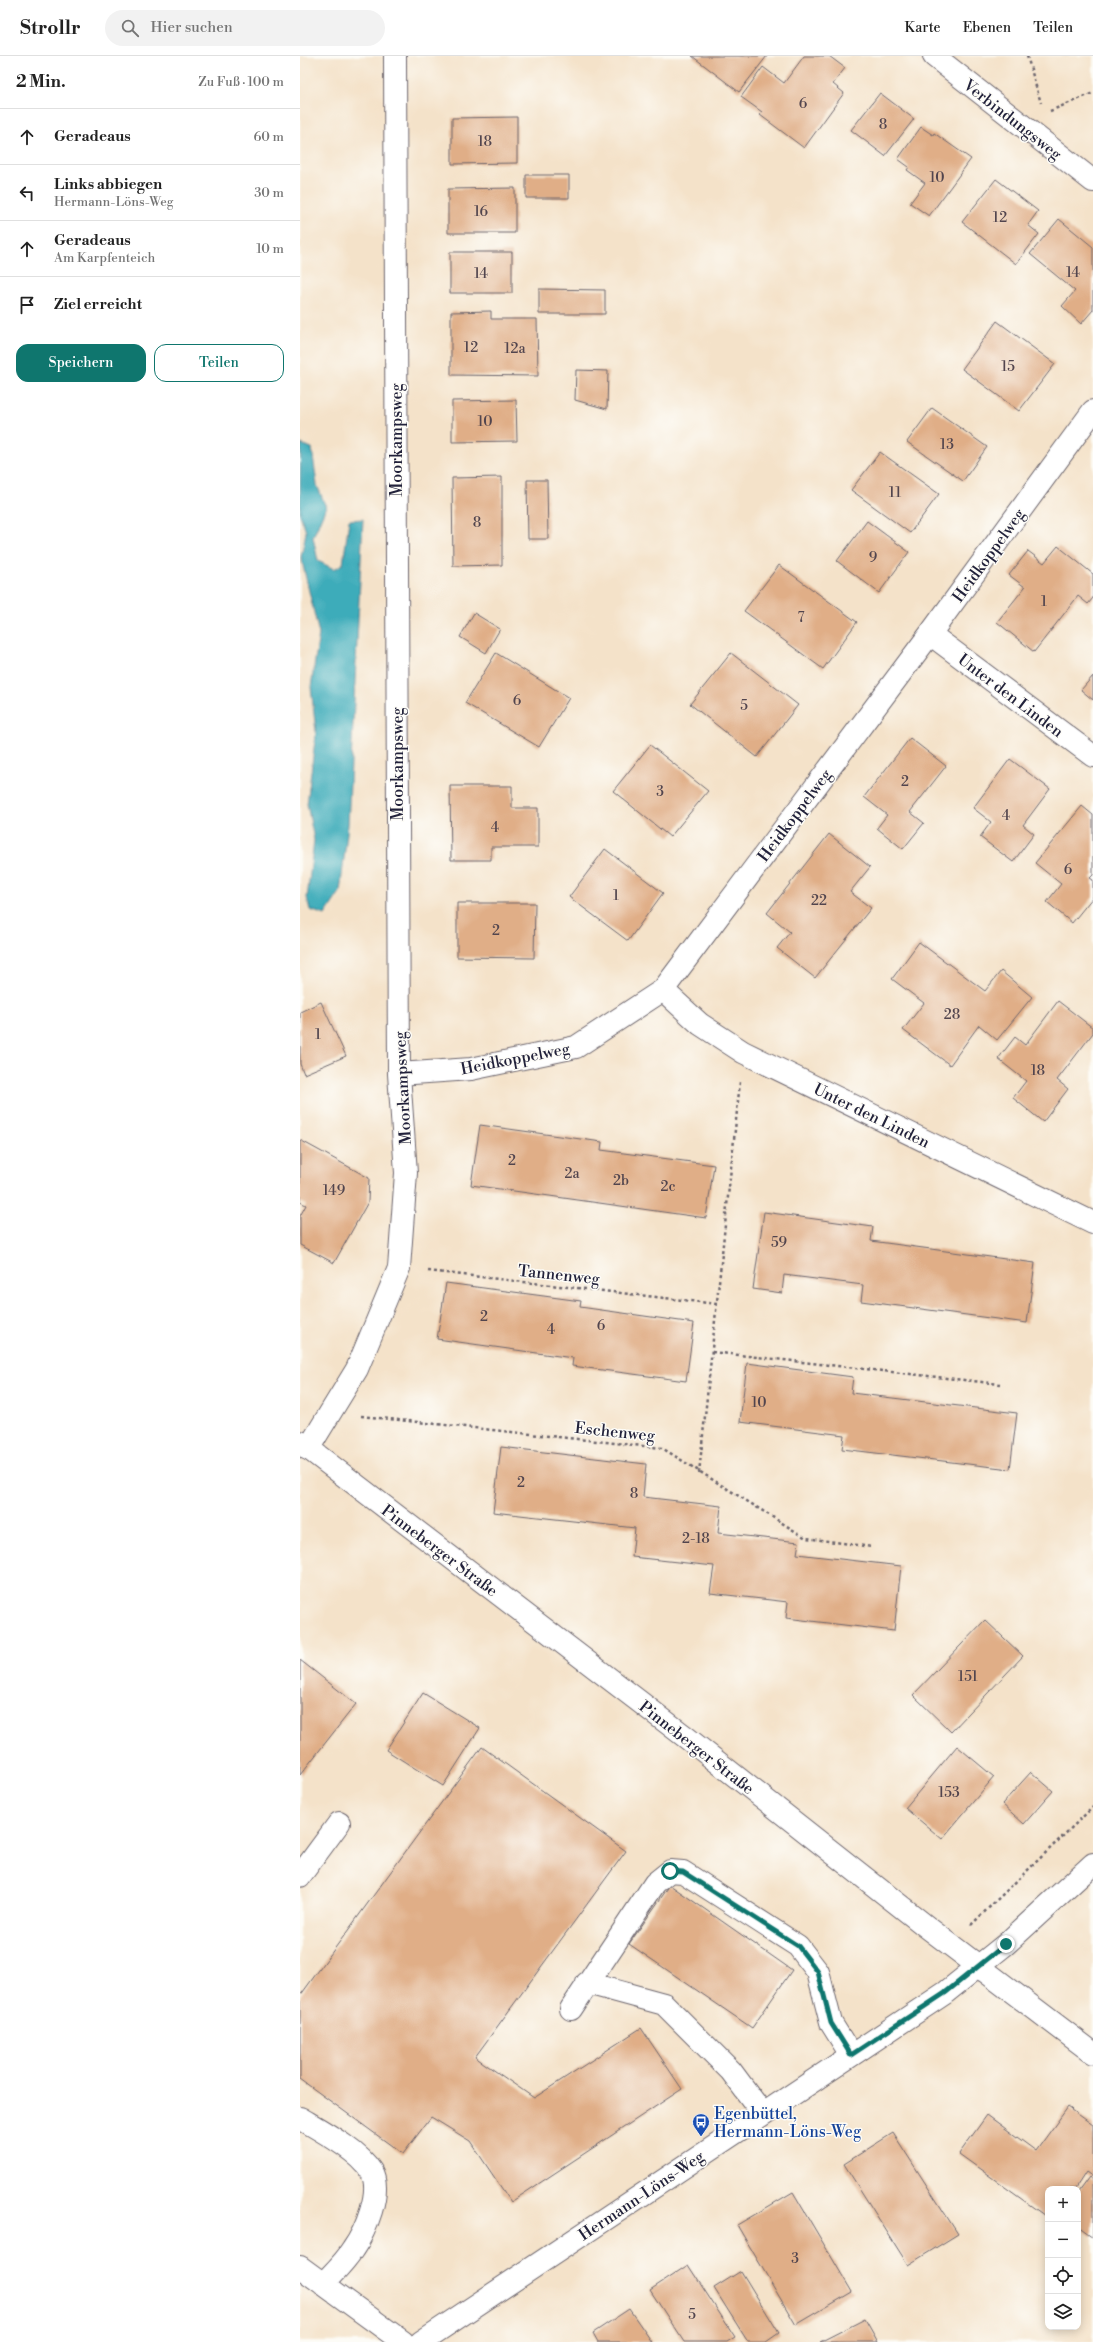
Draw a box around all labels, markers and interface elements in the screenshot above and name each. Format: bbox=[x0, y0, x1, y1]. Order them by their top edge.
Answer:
search box bbox=[105, 10, 385, 46]
text: Strollr bbox=[20, 16, 81, 40]
icon: search bbox=[119, 17, 141, 39]
text: Hier suchen bbox=[151, 18, 233, 37]
text: Karte bbox=[904, 19, 941, 37]
text: Ebenen bbox=[963, 19, 1011, 37]
text: Teilen bbox=[1033, 19, 1073, 37]
text: 2 Min. bbox=[16, 71, 66, 93]
text: Zu Fuß · 100 m bbox=[198, 74, 284, 90]
street label: Verbindungsweg bbox=[958, 74, 1066, 165]
house number: 6 bbox=[799, 95, 808, 113]
house number: 8 bbox=[879, 116, 887, 134]
icon: ahead bbox=[16, 126, 38, 148]
text: Geradeaus bbox=[54, 127, 131, 146]
text: 60 m bbox=[253, 129, 284, 145]
house number: 18 bbox=[478, 133, 492, 151]
house number: 10 bbox=[930, 169, 944, 187]
text: Links abbiegen bbox=[54, 175, 162, 194]
icon: left bbox=[16, 182, 38, 204]
text: 30 m bbox=[254, 185, 284, 201]
text: Hermann-Löns-Weg bbox=[54, 194, 174, 210]
house number: 16 bbox=[474, 203, 489, 221]
house number: 12 bbox=[993, 209, 1007, 227]
text: Geradeaus bbox=[54, 231, 131, 250]
icon: ahead bbox=[16, 238, 38, 260]
text: 10 m bbox=[256, 241, 284, 257]
text: Am Karpfenteich bbox=[54, 250, 155, 266]
house number: 14 bbox=[1066, 264, 1080, 282]
house number: 14 bbox=[474, 265, 488, 283]
icon: arrive bbox=[16, 294, 38, 316]
text: Ziel erreicht bbox=[54, 295, 142, 314]
house number: 12 bbox=[464, 339, 478, 357]
house number: 12a bbox=[504, 340, 527, 358]
button: Speichern bbox=[16, 344, 146, 382]
button: Teilen bbox=[154, 344, 284, 382]
house number: 15 bbox=[1001, 358, 1015, 376]
street label: Moorkampsweg bbox=[387, 382, 407, 497]
house number: 10 bbox=[478, 413, 492, 431]
house number: 13 bbox=[940, 436, 954, 454]
house number: 11 bbox=[889, 484, 901, 502]
street label: Heidkoppelweg bbox=[948, 504, 1030, 606]
house number: 8 bbox=[473, 514, 481, 532]
house number: 9 bbox=[869, 549, 877, 567]
house number: 1 bbox=[1041, 593, 1047, 611]
house number: 7 bbox=[797, 609, 805, 627]
street label: Unter den Linden bbox=[954, 650, 1067, 742]
house number: 6 bbox=[513, 692, 522, 710]
house number: 5 bbox=[740, 697, 748, 715]
street label: Moorkampsweg bbox=[388, 706, 408, 821]
street label: Heidkoppelweg bbox=[753, 765, 837, 866]
house number: 2 bbox=[901, 773, 909, 791]
house number: 3 bbox=[656, 783, 664, 801]
house number: 4 bbox=[1002, 807, 1010, 825]
house number: 4 bbox=[491, 819, 499, 837]
house number: 6 bbox=[1064, 861, 1073, 879]
house number: 1 bbox=[613, 887, 619, 905]
house number: 22 bbox=[811, 892, 827, 910]
house number: 2 bbox=[492, 922, 500, 940]
house number: 28 bbox=[944, 1006, 960, 1024]
house number: 1 bbox=[315, 1026, 321, 1044]
street label: Moorkampsweg bbox=[390, 1030, 416, 1145]
street label: Heidkoppelweg bbox=[459, 1038, 572, 1079]
house number: 18 bbox=[1031, 1062, 1045, 1080]
street label: Unter den Linden bbox=[810, 1079, 933, 1153]
house number: 2 bbox=[508, 1152, 516, 1170]
house number: 2a bbox=[564, 1165, 580, 1183]
house number: 2b bbox=[613, 1172, 629, 1190]
house number: 2c bbox=[660, 1178, 676, 1196]
house number: 149 bbox=[323, 1182, 345, 1200]
house number: 59 bbox=[771, 1234, 787, 1252]
street label: Tannenweg bbox=[517, 1261, 602, 1289]
house number: 2 bbox=[480, 1308, 488, 1326]
house number: 6 bbox=[597, 1317, 606, 1335]
house number: 4 bbox=[547, 1321, 555, 1339]
house number: 10 bbox=[752, 1394, 766, 1412]
street label: Eschenweg bbox=[574, 1418, 657, 1446]
house number: 2 bbox=[517, 1474, 525, 1492]
house number: 8 bbox=[630, 1485, 638, 1503]
street label: Pinneberger Straße bbox=[377, 1501, 502, 1601]
house number: 2-18 bbox=[682, 1530, 710, 1548]
house number: 151 bbox=[958, 1668, 978, 1686]
street label: Pinneberger Straße bbox=[635, 1697, 758, 1799]
house number: 153 bbox=[938, 1784, 960, 1802]
route start bbox=[661, 1862, 679, 1880]
route end bbox=[997, 1935, 1015, 1953]
place label: Egenbüttel, Hermann-Löns-Weg bbox=[714, 2104, 862, 2142]
bus stop icon: Egenbüttel, Hermann-Löns-Weg bbox=[691, 2112, 711, 2137]
street label: Hermann-Löns-Weg bbox=[575, 2146, 709, 2245]
map controls bbox=[1045, 2186, 1081, 2330]
button: + bbox=[1045, 2186, 1081, 2222]
button: − bbox=[1045, 2222, 1081, 2258]
house number: 3 bbox=[791, 2250, 799, 2268]
button: locate bbox=[1045, 2258, 1081, 2294]
button: layers bbox=[1045, 2294, 1081, 2330]
house number: 5 bbox=[688, 2306, 696, 2324]

